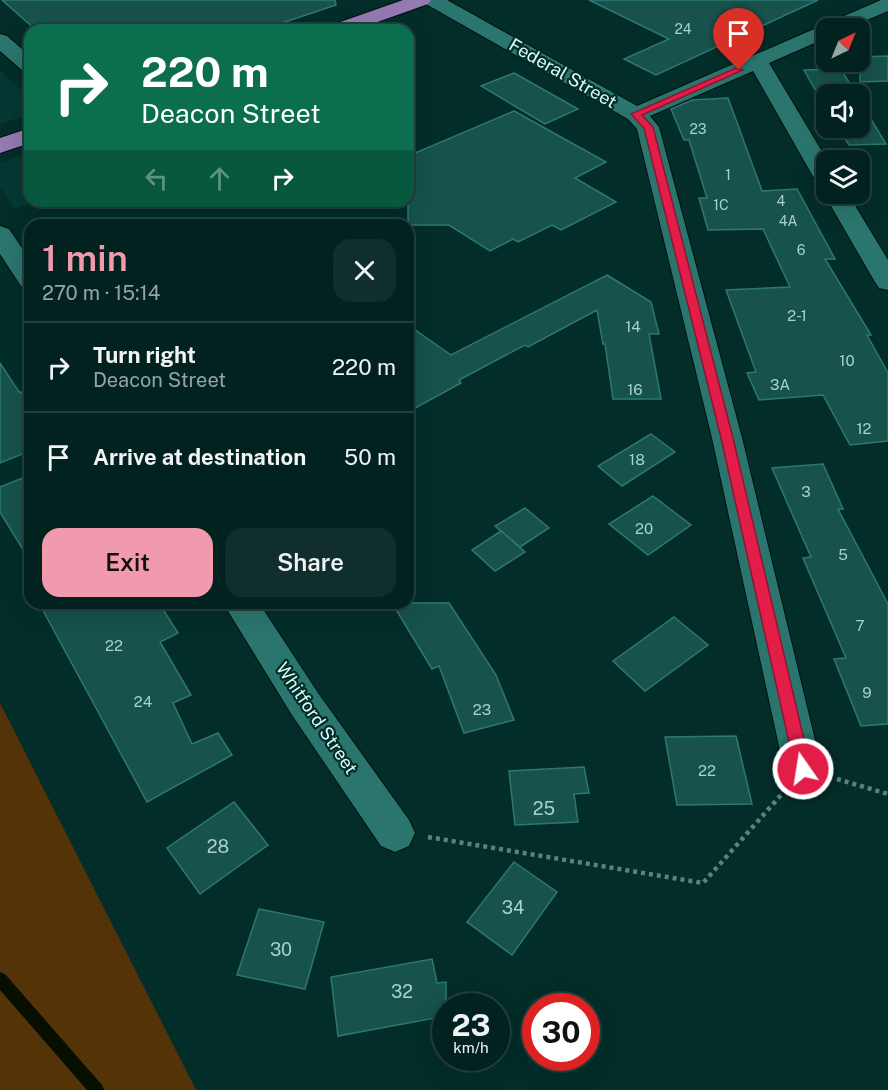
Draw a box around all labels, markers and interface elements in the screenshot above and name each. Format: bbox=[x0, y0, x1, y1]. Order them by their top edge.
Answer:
pin bbox=[713, 8, 764, 70]
icon: arrive bbox=[722, 17, 755, 50]
north arrow bbox=[816, 18, 870, 72]
map controls bbox=[816, 18, 870, 204]
house number: 24 bbox=[674, 21, 692, 37]
street label: Federal Street bbox=[506, 34, 620, 112]
text: 220 m bbox=[141, 47, 269, 96]
icon: right bbox=[42, 48, 120, 126]
button: sound bbox=[816, 84, 870, 138]
text: Deacon Street bbox=[141, 97, 321, 129]
house number: 23 bbox=[689, 121, 707, 137]
button: layers bbox=[816, 150, 870, 204]
icon: left bbox=[140, 162, 173, 195]
icon: ahead bbox=[203, 162, 236, 195]
icon: right bbox=[266, 162, 299, 195]
house number: 1 bbox=[725, 167, 731, 183]
house number: 4 bbox=[777, 193, 786, 209]
house number: 1C bbox=[713, 197, 729, 213]
house number: 4A bbox=[779, 213, 797, 229]
text: 1 min bbox=[42, 237, 128, 279]
button: close bbox=[333, 239, 396, 302]
house number: 6 bbox=[797, 242, 806, 258]
text: 270 m · 15:14 bbox=[42, 281, 160, 305]
house number: 2-1 bbox=[787, 307, 807, 324]
house number: 14 bbox=[625, 318, 641, 335]
text: Turn right bbox=[93, 342, 196, 368]
icon: right bbox=[42, 351, 75, 384]
house number: 10 bbox=[839, 352, 855, 369]
text: 220 m bbox=[332, 354, 396, 380]
text: Deacon Street bbox=[93, 368, 226, 392]
house number: 3A bbox=[770, 376, 790, 393]
house number: 16 bbox=[627, 381, 643, 398]
house number: 12 bbox=[856, 420, 872, 437]
icon: arrive bbox=[42, 441, 75, 474]
text: Arrive at destination bbox=[93, 444, 306, 470]
text: 50 m bbox=[344, 444, 396, 470]
house number: 18 bbox=[629, 451, 645, 468]
house number: 3 bbox=[801, 483, 811, 500]
house number: 20 bbox=[635, 520, 653, 537]
button: Exit bbox=[42, 528, 213, 597]
button: Share bbox=[225, 528, 396, 597]
house number: 5 bbox=[838, 546, 848, 563]
house number: 7 bbox=[855, 617, 865, 634]
house number: 22 bbox=[105, 637, 123, 654]
street label: Whitford Street bbox=[272, 658, 362, 778]
house number: 9 bbox=[862, 684, 872, 701]
house number: 24 bbox=[134, 693, 152, 710]
house number: 23 bbox=[473, 701, 491, 718]
position arrow bbox=[771, 737, 835, 801]
house number: 22 bbox=[698, 762, 716, 779]
house number: 25 bbox=[533, 798, 555, 819]
house number: 28 bbox=[207, 836, 229, 857]
house number: 34 bbox=[502, 897, 524, 918]
house number: 30 bbox=[270, 939, 292, 960]
house number: 32 bbox=[391, 981, 413, 1002]
speed limit sign: 30 bbox=[522, 993, 600, 1071]
text: 23 bbox=[451, 1007, 491, 1043]
text: km/h bbox=[453, 1039, 489, 1056]

